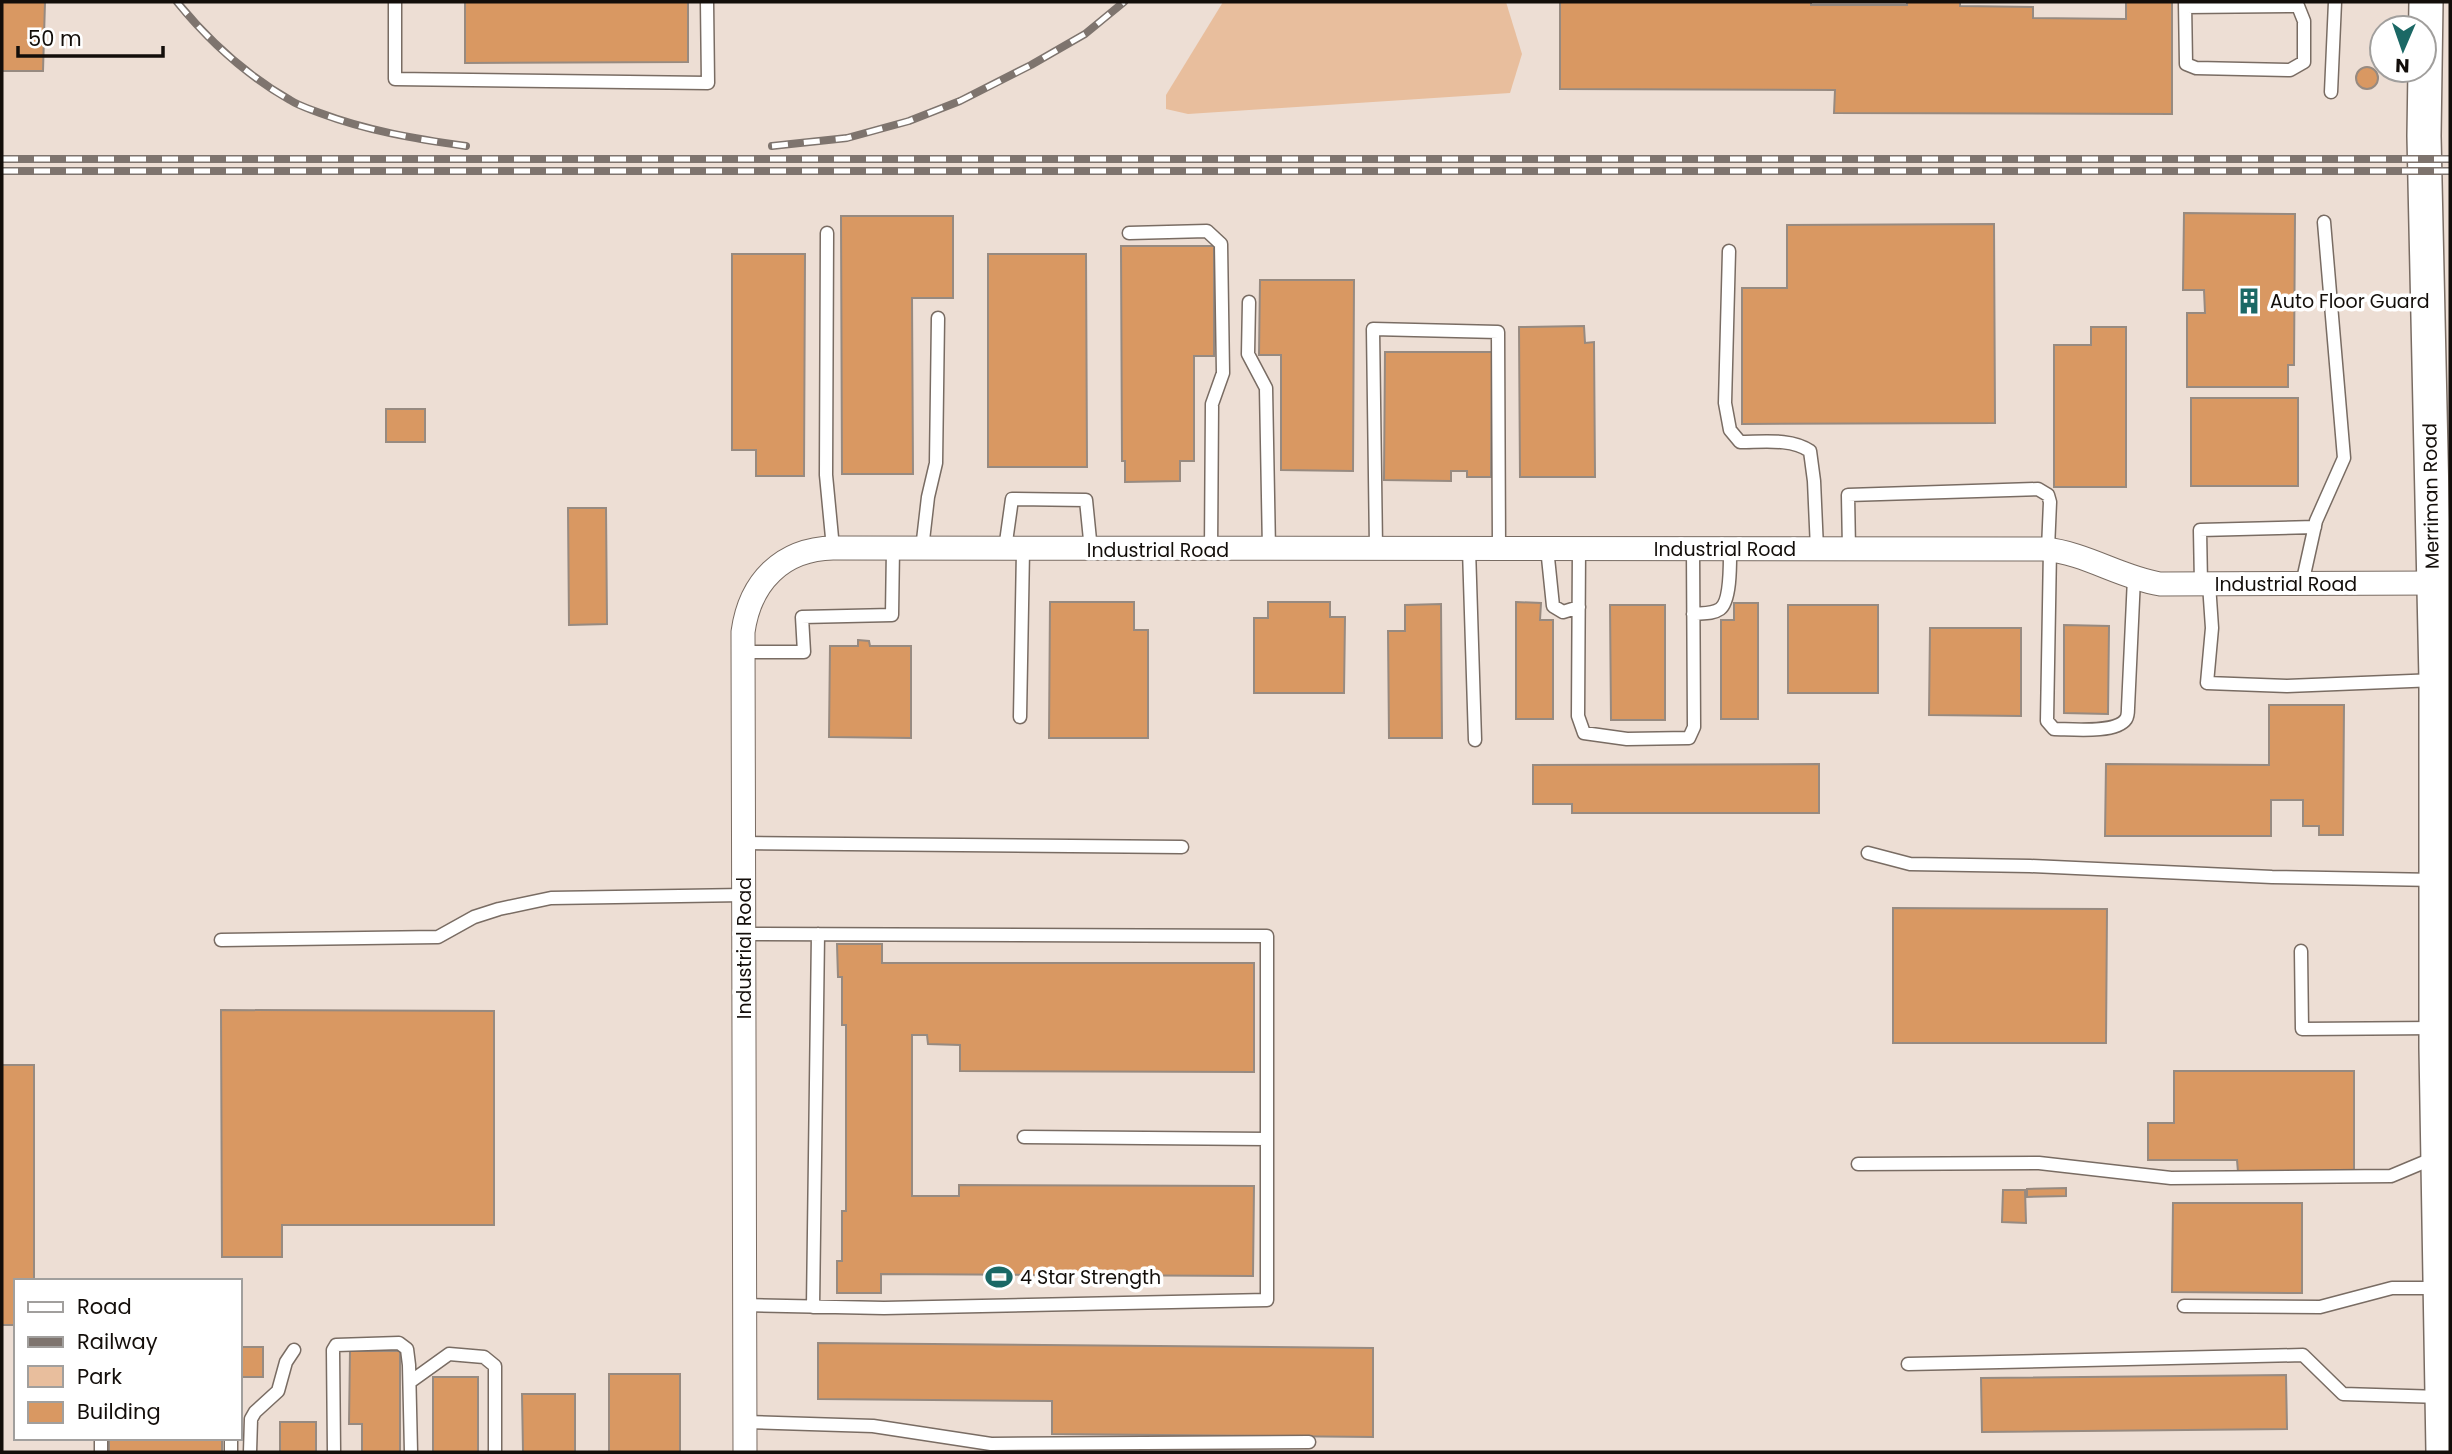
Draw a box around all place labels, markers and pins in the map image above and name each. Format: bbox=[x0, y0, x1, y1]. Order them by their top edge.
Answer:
building icon: Auto Floor Guard bbox=[2234, 286, 2264, 316]
place label: Auto Floor Guard bbox=[2270, 288, 2430, 315]
sports icon: 4 Star Strength bbox=[984, 1262, 1014, 1292]
place label: 4 Star Strength bbox=[1020, 1264, 1161, 1291]

